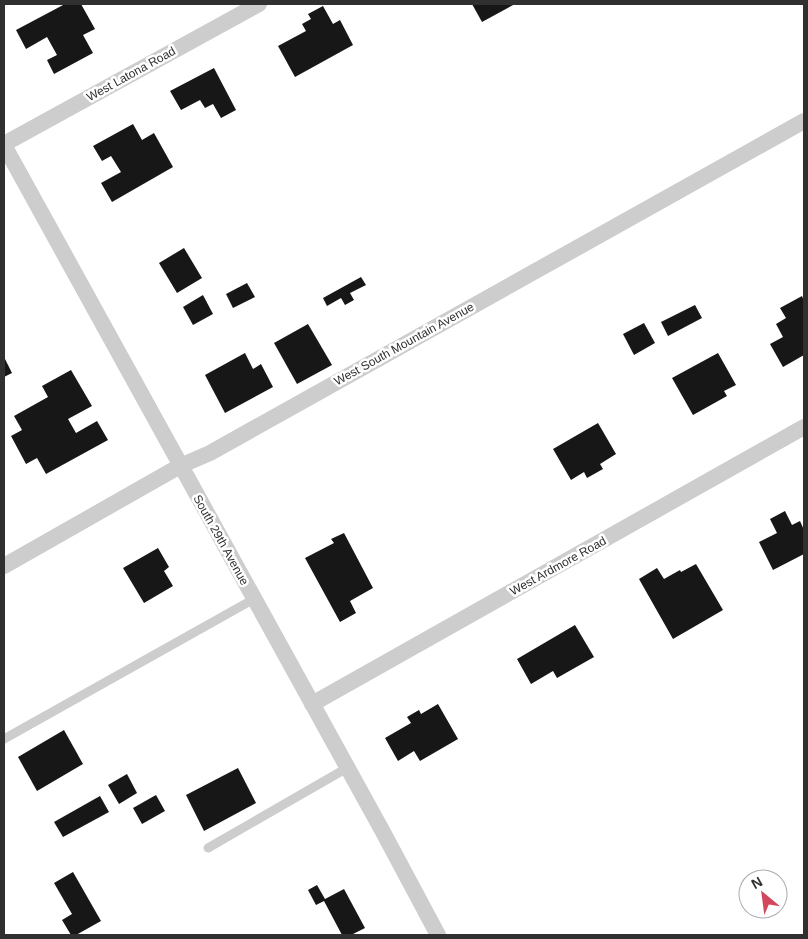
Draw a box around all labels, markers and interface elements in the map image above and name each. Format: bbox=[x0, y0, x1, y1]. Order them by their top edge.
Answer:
street label: West Latona Road bbox=[84, 44, 178, 104]
street label: West South Mountain Avenue bbox=[332, 300, 477, 388]
street label: South 29th Avenue bbox=[190, 492, 252, 588]
street label: West Ardmore Road bbox=[507, 534, 609, 598]
north arrow bbox=[738, 869, 788, 919]
text: N bbox=[748, 873, 765, 892]

